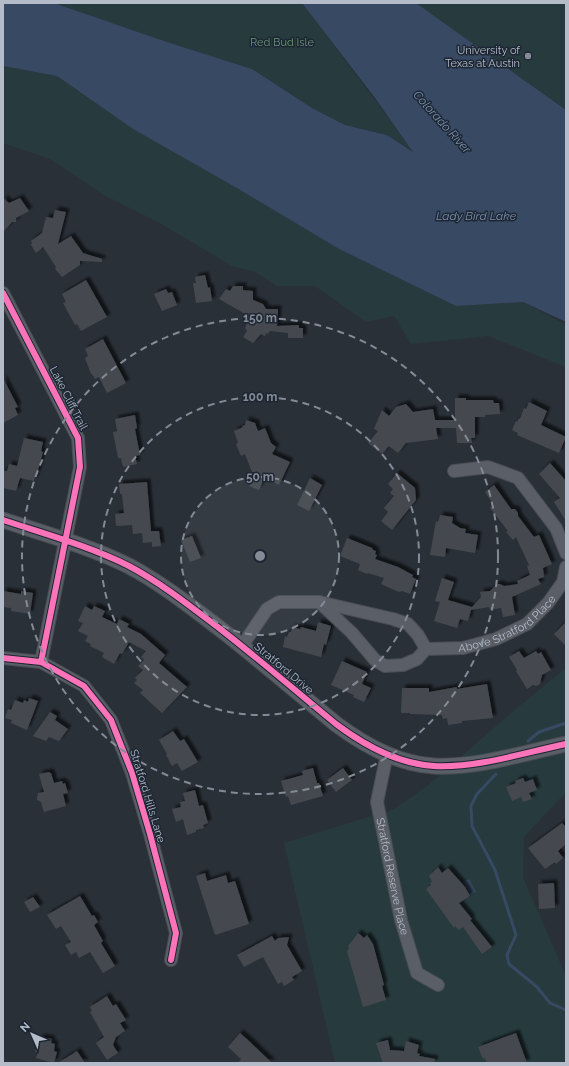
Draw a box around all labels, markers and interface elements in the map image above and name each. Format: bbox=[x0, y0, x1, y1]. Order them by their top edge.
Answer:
park label: Red Bud Isle bbox=[250, 36, 315, 49]
place label: University of Texas at Austin bbox=[445, 44, 520, 70]
marker: University of Texas at Austin bbox=[523, 51, 533, 61]
water label: Colorado River bbox=[410, 88, 474, 157]
water label: Lady Bird Lake bbox=[436, 209, 517, 223]
text: 150 m bbox=[243, 311, 277, 325]
street label: Lake Cliff Trail bbox=[47, 364, 90, 432]
text: 100 m bbox=[243, 390, 277, 404]
text: 50 m bbox=[246, 470, 274, 484]
centre of rings bbox=[253, 549, 267, 563]
street label: Above Stratford Place bbox=[458, 593, 559, 655]
street label: Stratford Drive bbox=[251, 640, 316, 697]
street label: Stratford Hills Lane bbox=[127, 748, 168, 845]
street label: Stratford Reserve Place bbox=[373, 817, 411, 937]
north arrow bbox=[12, 1014, 52, 1054]
text: N bbox=[18, 1020, 33, 1035]

